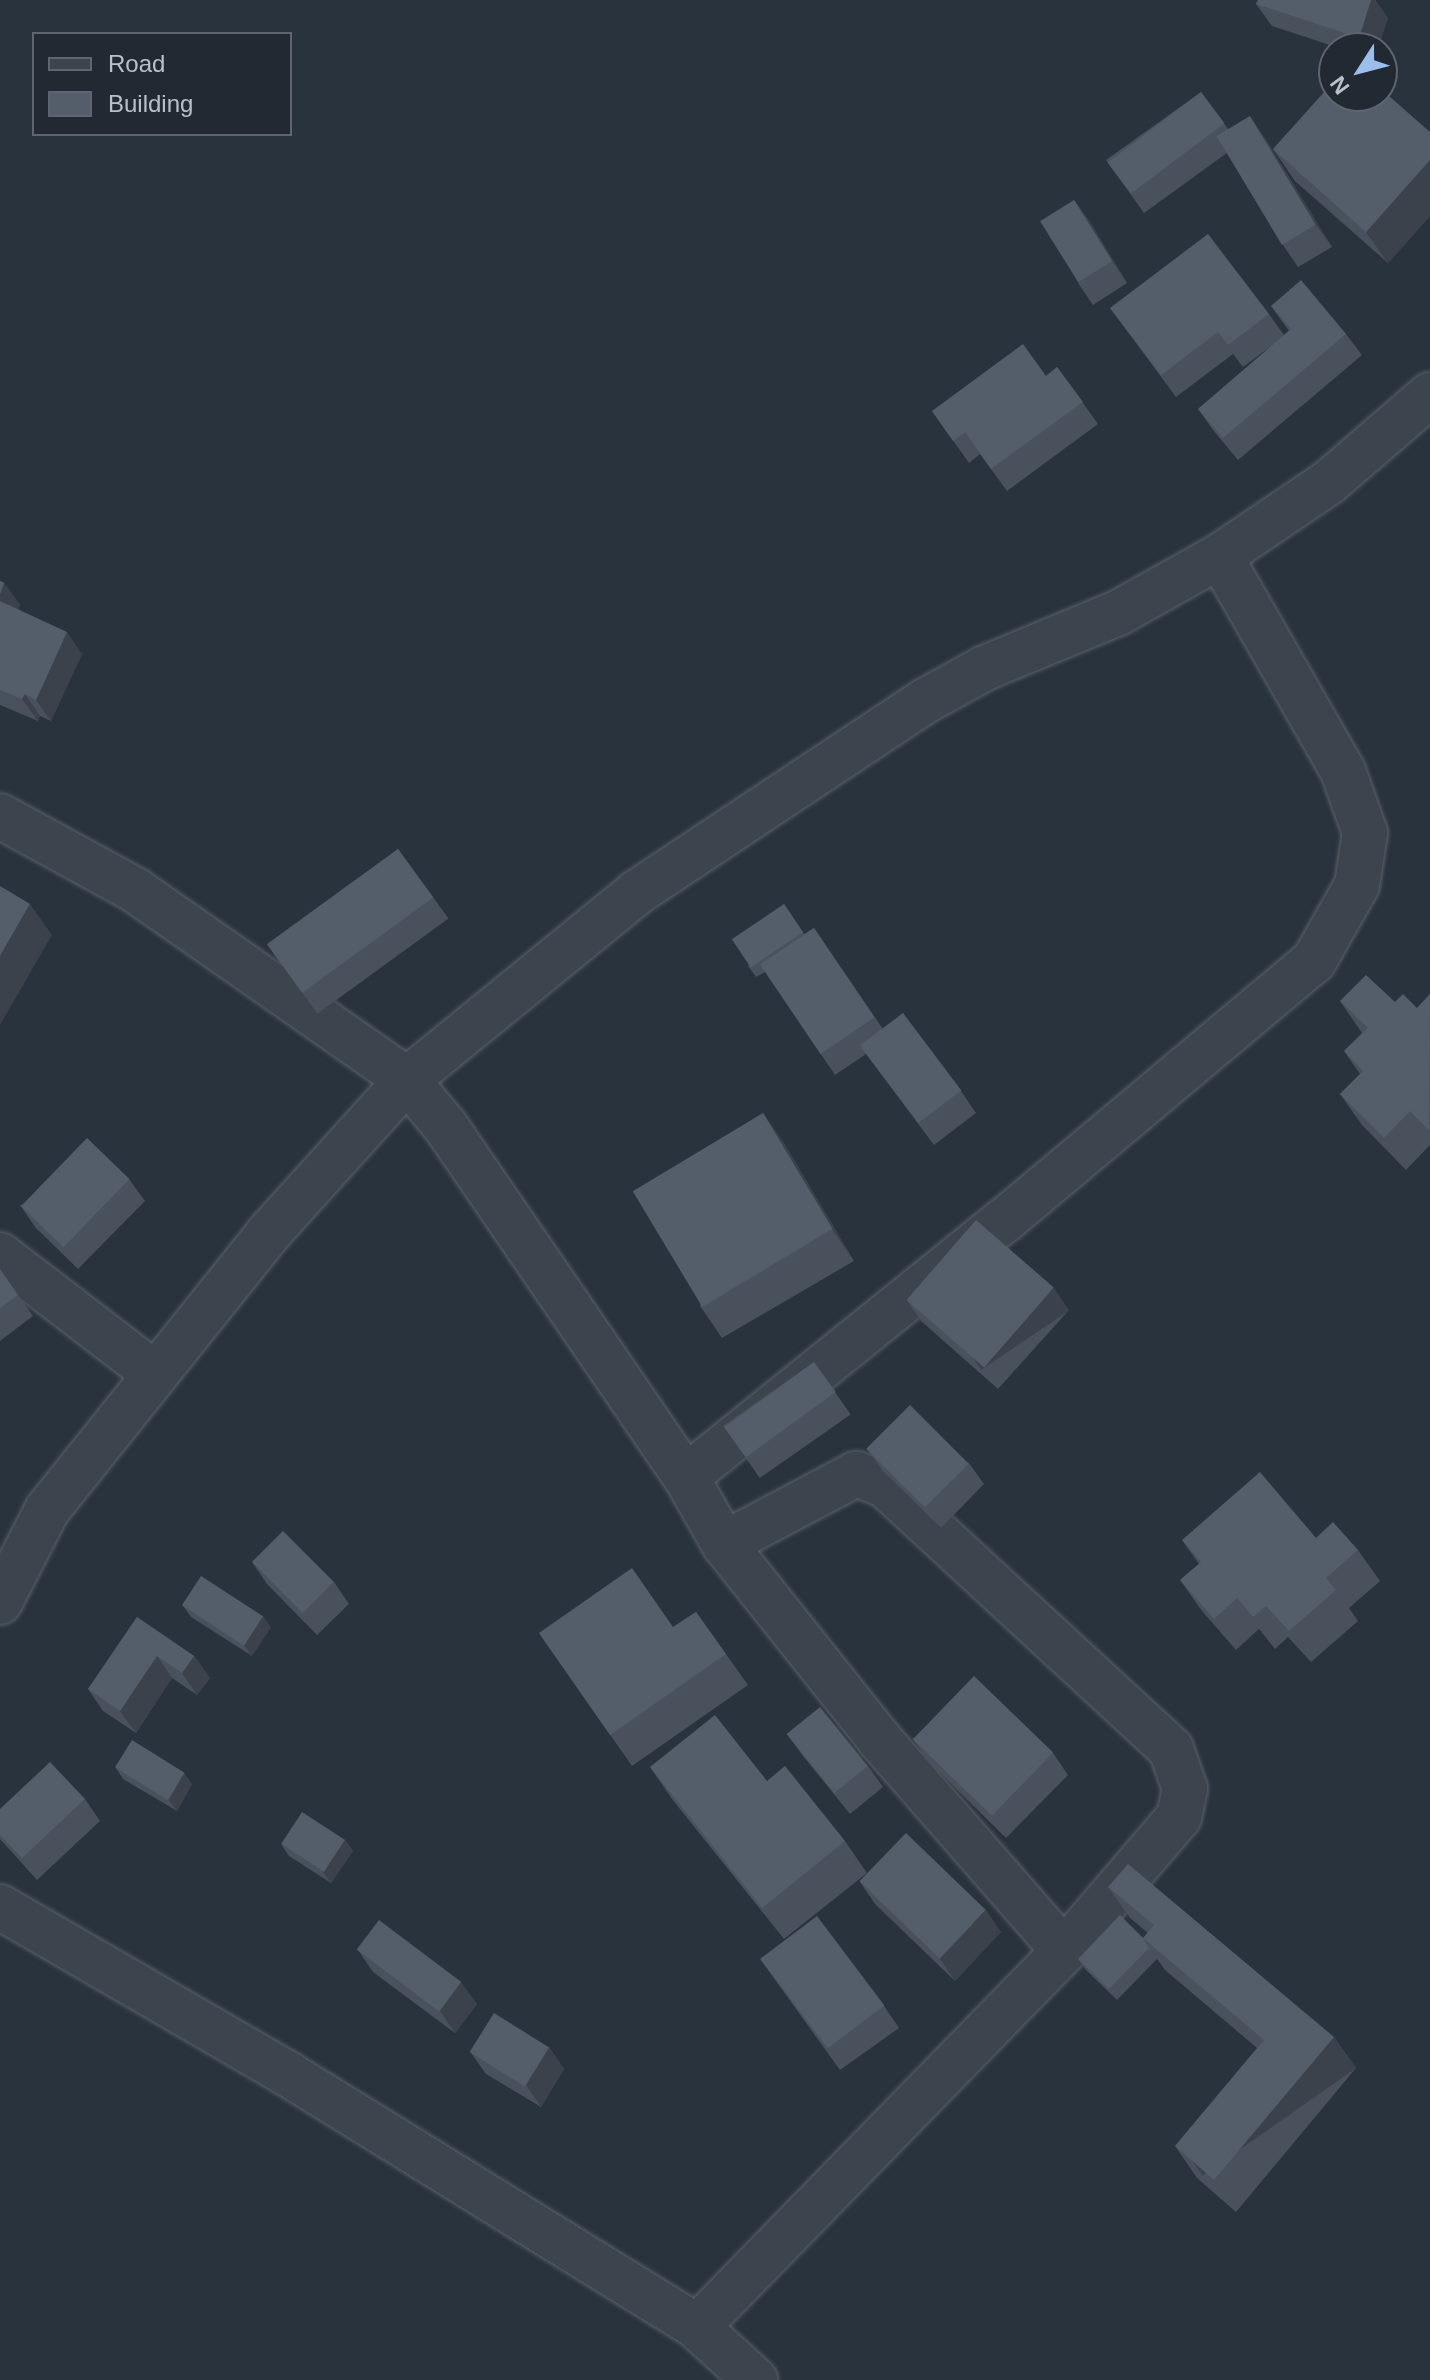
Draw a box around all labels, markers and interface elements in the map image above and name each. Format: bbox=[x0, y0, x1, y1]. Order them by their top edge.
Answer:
legend bbox=[32, 32, 292, 136]
north arrow bbox=[1318, 32, 1398, 112]
text: Road bbox=[108, 50, 165, 77]
text: N bbox=[1325, 71, 1355, 99]
text: Building bbox=[108, 90, 193, 117]

